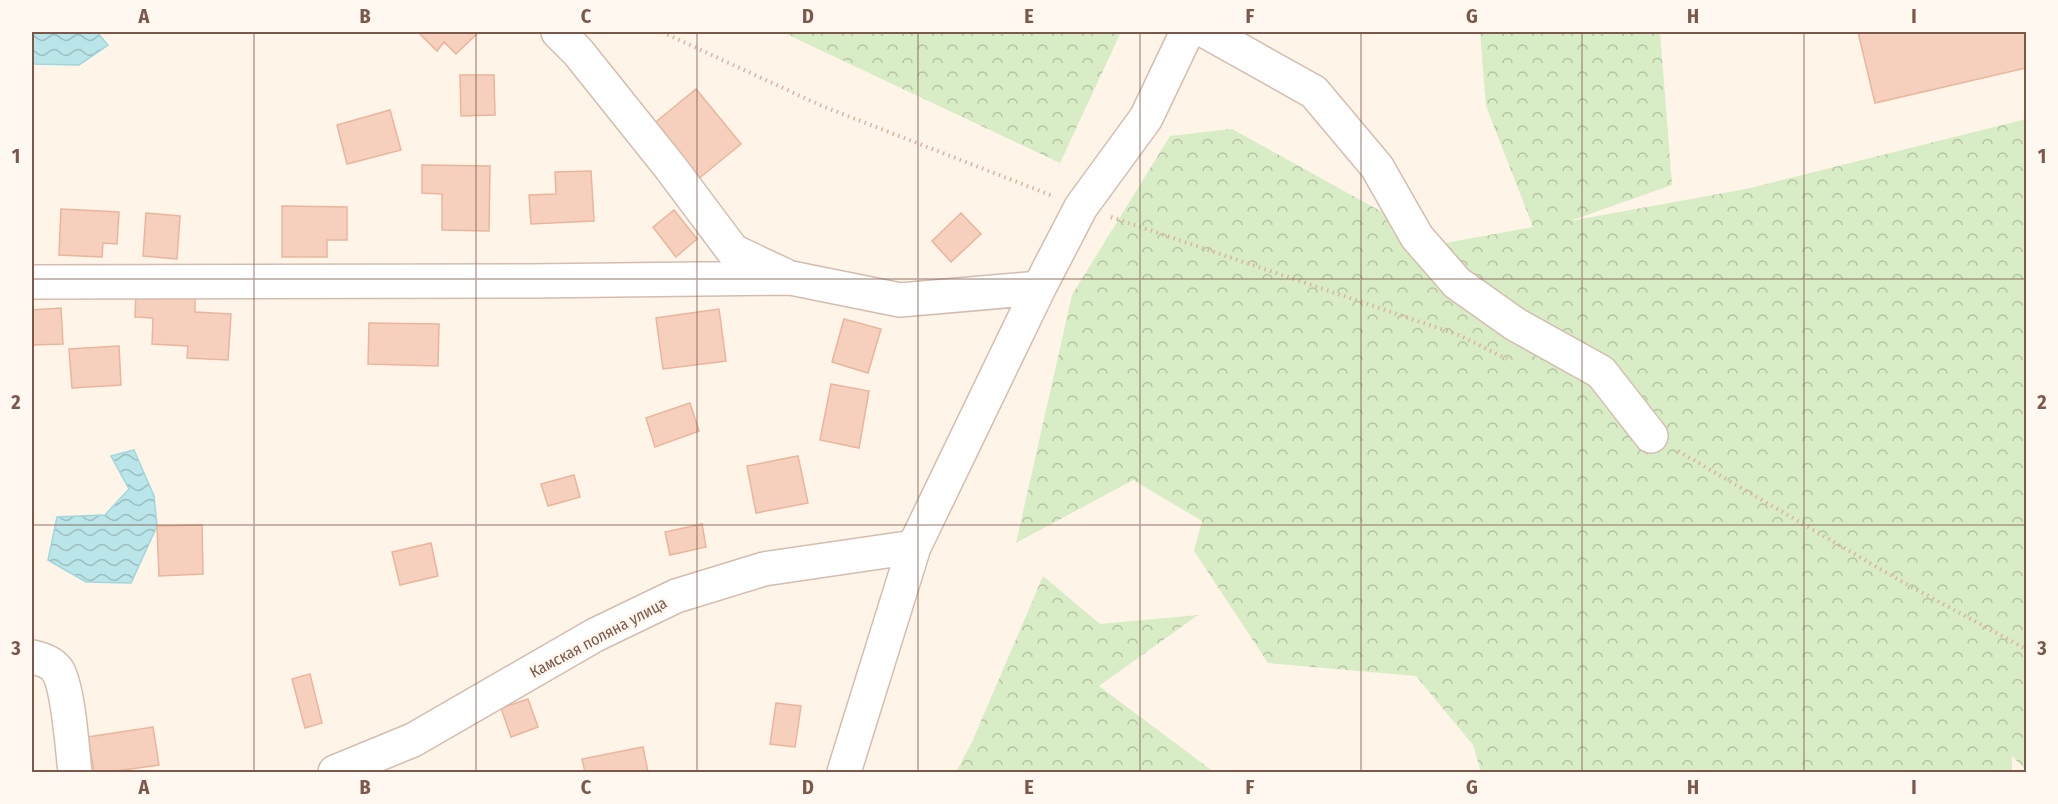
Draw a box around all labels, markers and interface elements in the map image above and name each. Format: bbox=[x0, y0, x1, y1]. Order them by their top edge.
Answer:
text: A bbox=[138, 4, 151, 28]
text: B bbox=[359, 4, 371, 28]
text: C bbox=[581, 4, 592, 28]
text: D bbox=[802, 4, 814, 28]
text: E bbox=[1024, 4, 1034, 28]
text: F bbox=[1246, 4, 1255, 28]
text: G bbox=[1466, 4, 1478, 28]
text: H bbox=[1687, 4, 1699, 28]
text: I bbox=[1911, 4, 1917, 28]
text: 1 bbox=[12, 144, 20, 168]
text: 1 bbox=[2038, 144, 2046, 168]
text: 2 bbox=[10, 390, 21, 414]
text: 2 bbox=[2036, 390, 2047, 414]
street label: Камская поляна улица bbox=[526, 593, 670, 682]
text: 3 bbox=[10, 636, 21, 660]
text: 3 bbox=[2036, 636, 2047, 660]
text: A bbox=[138, 775, 151, 799]
text: B bbox=[359, 775, 371, 799]
text: C bbox=[581, 775, 592, 799]
text: D bbox=[802, 775, 814, 799]
text: E bbox=[1024, 775, 1034, 799]
text: F bbox=[1246, 775, 1255, 799]
text: G bbox=[1466, 775, 1478, 799]
text: H bbox=[1687, 775, 1699, 799]
text: I bbox=[1911, 775, 1917, 799]

